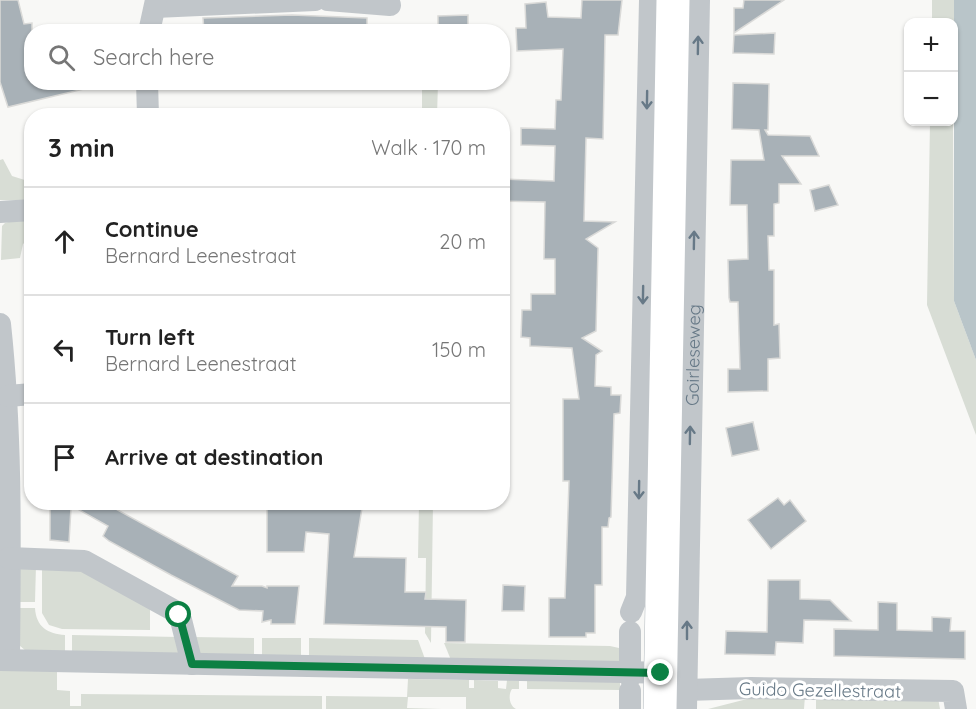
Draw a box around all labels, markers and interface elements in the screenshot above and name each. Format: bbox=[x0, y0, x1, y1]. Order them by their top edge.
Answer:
map controls bbox=[904, 18, 958, 126]
button: + bbox=[904, 18, 958, 72]
search box bbox=[24, 24, 510, 90]
one-way arrow bbox=[692, 35, 704, 55]
icon: search bbox=[45, 41, 78, 74]
text: Search here bbox=[93, 43, 214, 71]
button: − bbox=[904, 72, 958, 126]
one-way arrow bbox=[641, 90, 653, 110]
text: 3 min bbox=[48, 131, 115, 164]
text: Walk · 170 m bbox=[371, 135, 486, 160]
text: Continue bbox=[105, 215, 199, 243]
icon: ahead bbox=[48, 225, 81, 258]
text: 20 m bbox=[439, 229, 486, 254]
one-way arrow bbox=[688, 230, 699, 250]
text: Bernard Leenestraat bbox=[105, 243, 296, 268]
one-way arrow bbox=[638, 285, 649, 305]
street label: Goirleseweg bbox=[680, 304, 705, 406]
text: Turn left bbox=[105, 323, 195, 351]
icon: left bbox=[48, 333, 81, 366]
text: 150 m bbox=[432, 337, 486, 362]
text: Bernard Leenestraat bbox=[105, 351, 296, 376]
one-way arrow bbox=[684, 425, 696, 445]
icon: arrive bbox=[48, 441, 81, 474]
text: Arrive at destination bbox=[105, 443, 323, 471]
one-way arrow bbox=[633, 480, 645, 500]
route start bbox=[165, 601, 191, 627]
one-way arrow bbox=[681, 620, 693, 640]
route end bbox=[647, 659, 673, 685]
street label: Guido Gezellestraat bbox=[739, 677, 901, 703]

